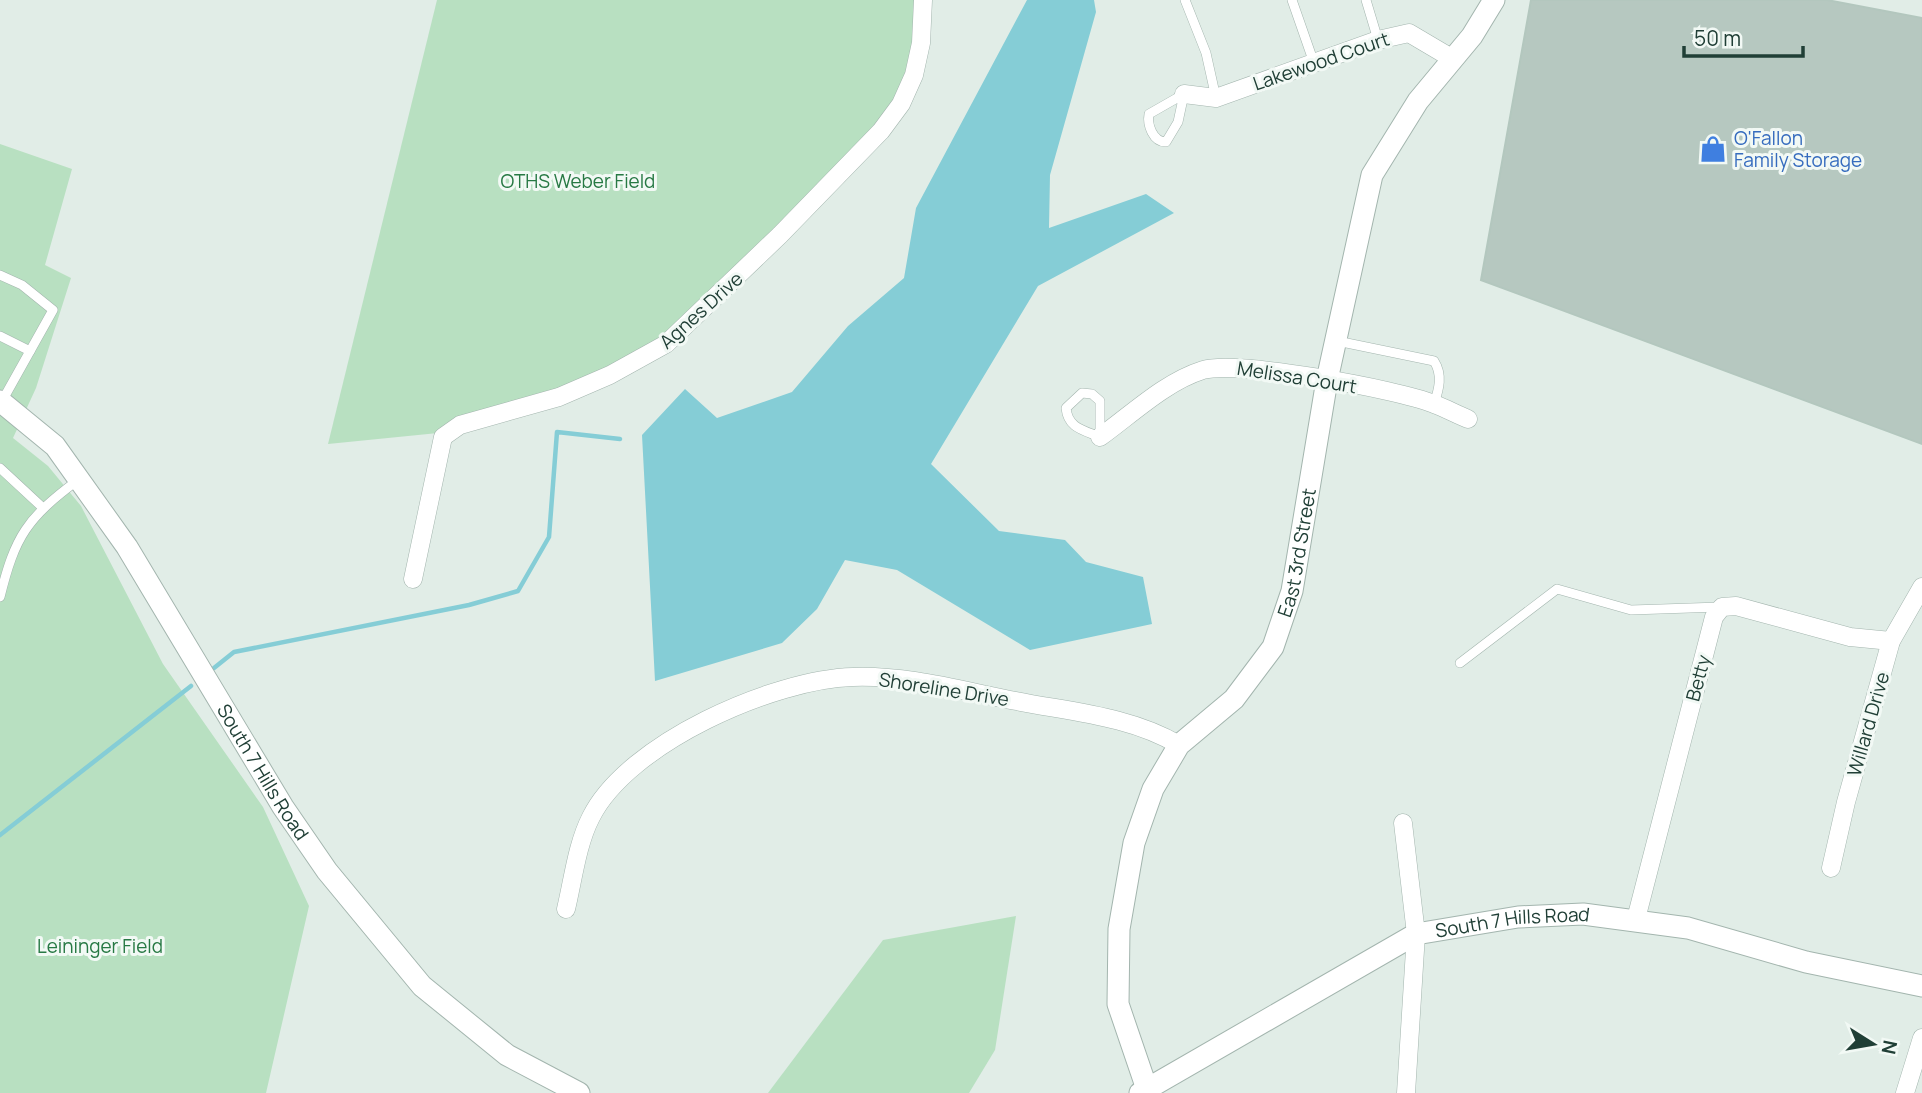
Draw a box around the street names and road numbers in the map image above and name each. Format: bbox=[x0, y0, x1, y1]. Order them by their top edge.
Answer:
street label: Lakewood Court bbox=[1249, 26, 1393, 96]
street label: Agnes Drive bbox=[654, 266, 748, 354]
street label: Melissa Court bbox=[1235, 355, 1359, 399]
street label: East 3rd Street bbox=[1271, 486, 1322, 621]
street label: Betty bbox=[1679, 652, 1717, 704]
street label: Shoreline Drive bbox=[877, 666, 1011, 712]
street label: Willard Drive bbox=[1841, 669, 1895, 779]
street label: South 7 Hills Road bbox=[211, 699, 315, 845]
street label: South 7 Hills Road bbox=[1433, 901, 1591, 944]

